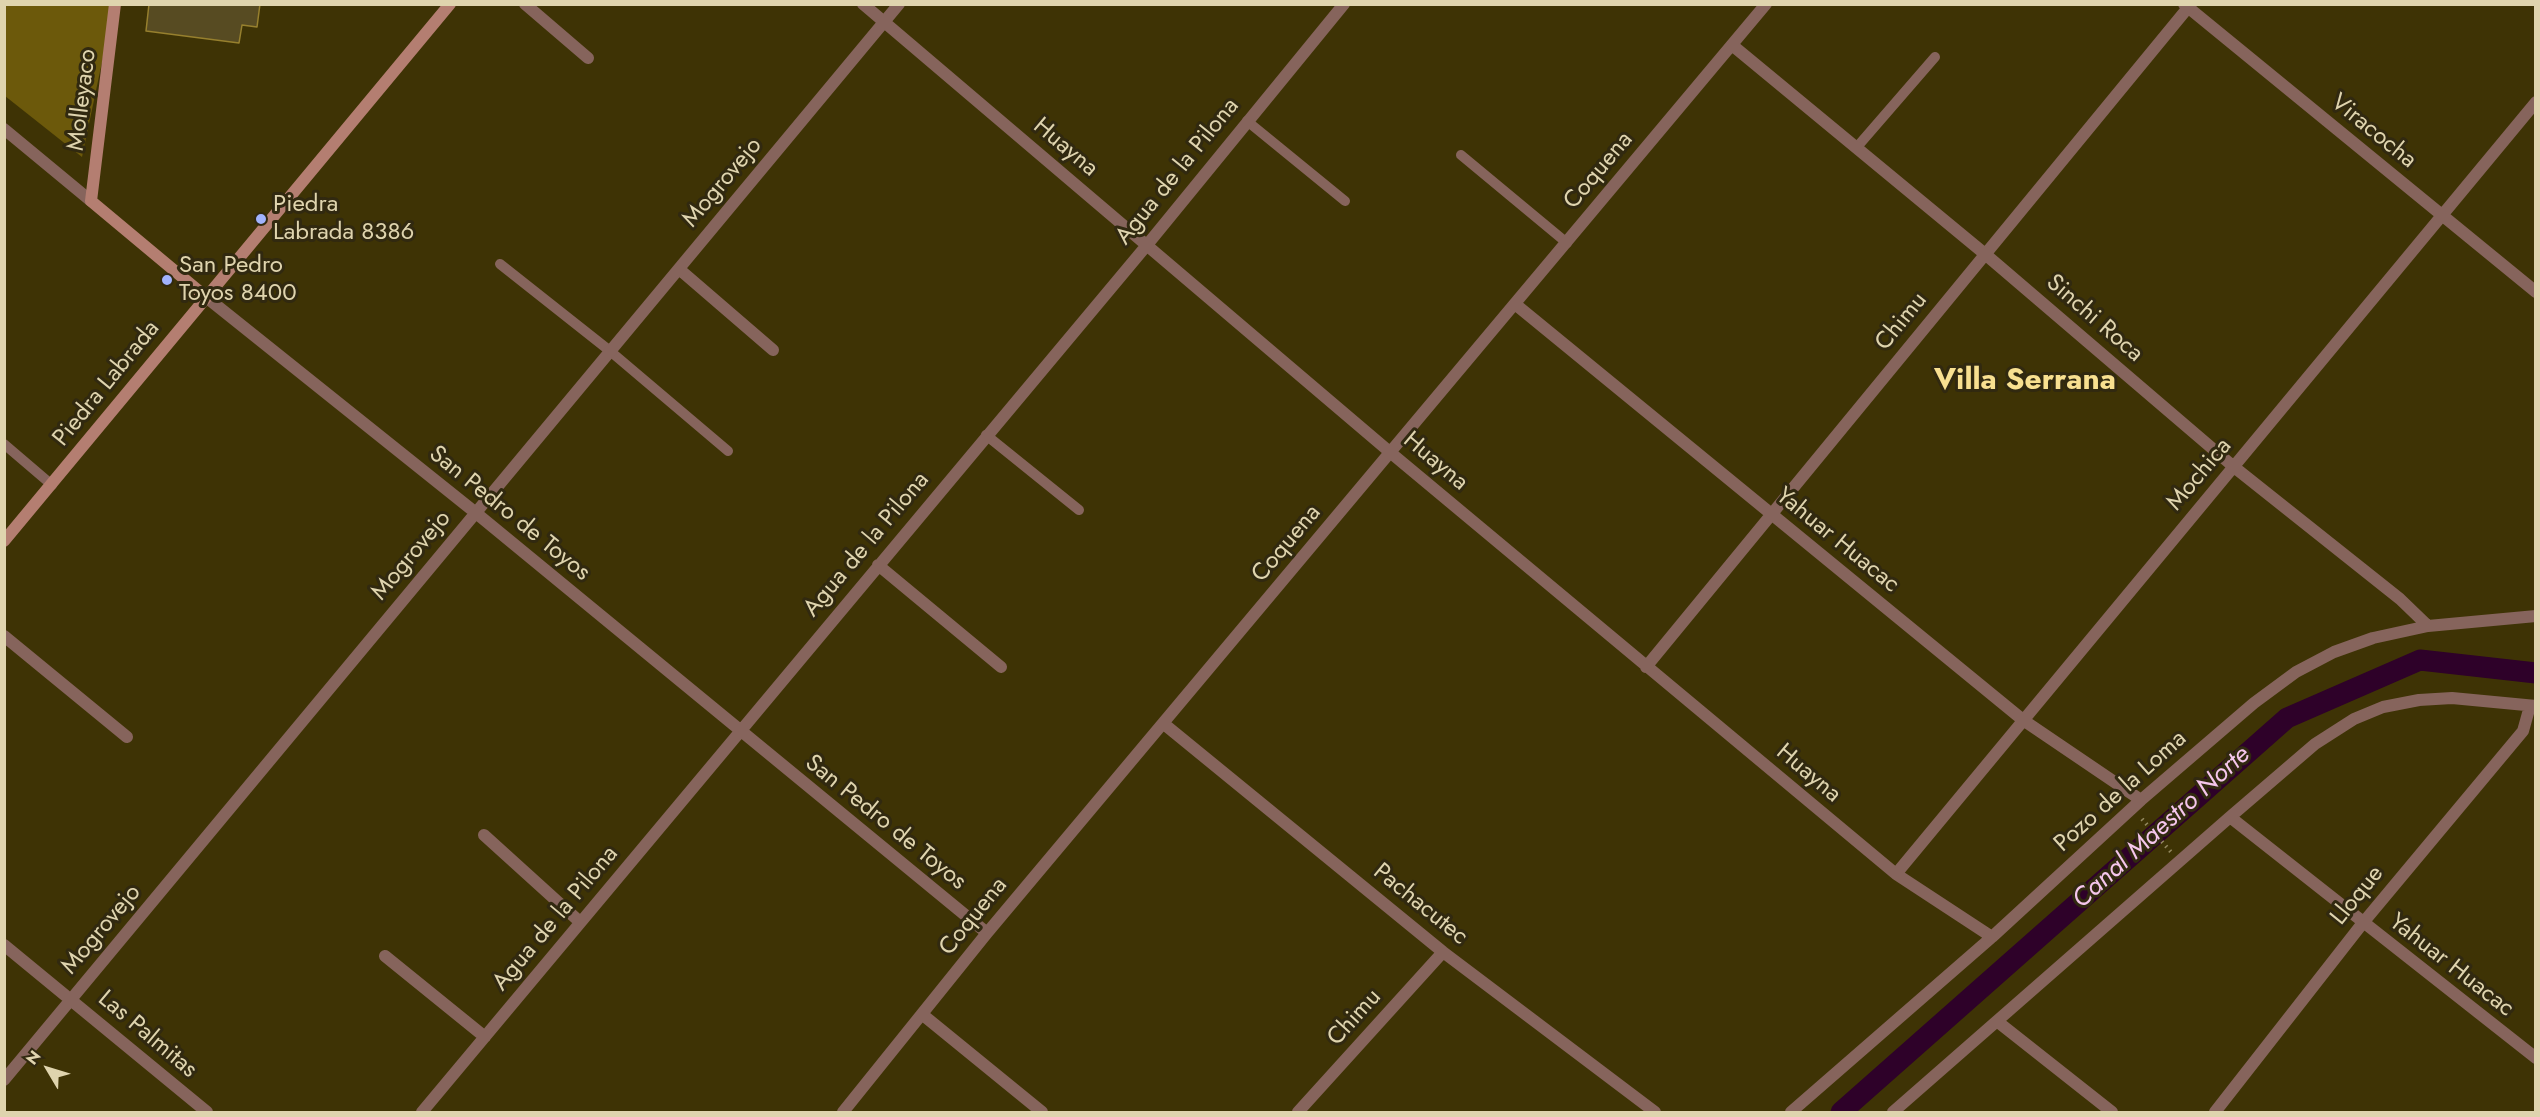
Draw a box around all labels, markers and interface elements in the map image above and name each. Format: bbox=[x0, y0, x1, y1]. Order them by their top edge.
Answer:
street label: Molleyaco bbox=[62, 47, 104, 153]
street label: Viracocha bbox=[2324, 89, 2422, 175]
street label: Agua de la Pilona bbox=[1110, 93, 1246, 251]
street label: Huayna bbox=[1027, 113, 1103, 183]
street label: Coquena bbox=[1558, 126, 1640, 216]
street label: Mogrovejo bbox=[677, 132, 769, 234]
place label: Piedra Labrada 8386 bbox=[273, 191, 414, 247]
marker: Piedra Labrada 8386 bbox=[254, 212, 268, 226]
place label: San Pedro Toyos 8400 bbox=[179, 252, 297, 308]
street label: Sinchi Roca bbox=[2040, 269, 2148, 369]
marker: San Pedro Toyos 8400 bbox=[160, 273, 174, 287]
street label: Chimu bbox=[1870, 287, 1934, 357]
street label: Piedra Labrada bbox=[48, 315, 166, 453]
district label: Villa Serrana bbox=[1934, 364, 2116, 400]
street label: Huayna bbox=[1397, 427, 1473, 497]
street label: Mochica bbox=[2161, 433, 2239, 517]
street label: San Pedro de Toyos bbox=[423, 440, 595, 588]
street label: Agua de la Pilona bbox=[798, 467, 936, 623]
street label: Yahuar Huacac bbox=[1769, 482, 1905, 600]
street label: Coquena bbox=[1246, 499, 1328, 589]
street label: Mogrovejo bbox=[366, 505, 458, 607]
street label: Pozo de la Loma bbox=[2049, 725, 2193, 859]
street label: Huayna bbox=[1770, 739, 1846, 809]
water label: Canal Maestro Norte bbox=[2067, 740, 2257, 916]
street label: San Pedro de Toyos bbox=[799, 749, 971, 897]
street label: Agua de la Pilona bbox=[487, 841, 625, 997]
street label: Pachacutec bbox=[1367, 858, 1473, 952]
street label: Lloque bbox=[2325, 860, 2391, 932]
street label: Coquena bbox=[934, 872, 1014, 962]
street label: Mogrovejo bbox=[56, 879, 148, 981]
street label: Yahuar Huacac bbox=[2383, 908, 2519, 1024]
street label: Chimu bbox=[1322, 984, 1388, 1052]
street label: Las Palmitas bbox=[92, 985, 202, 1085]
north arrow bbox=[18, 1039, 78, 1099]
text: N bbox=[20, 1046, 46, 1070]

